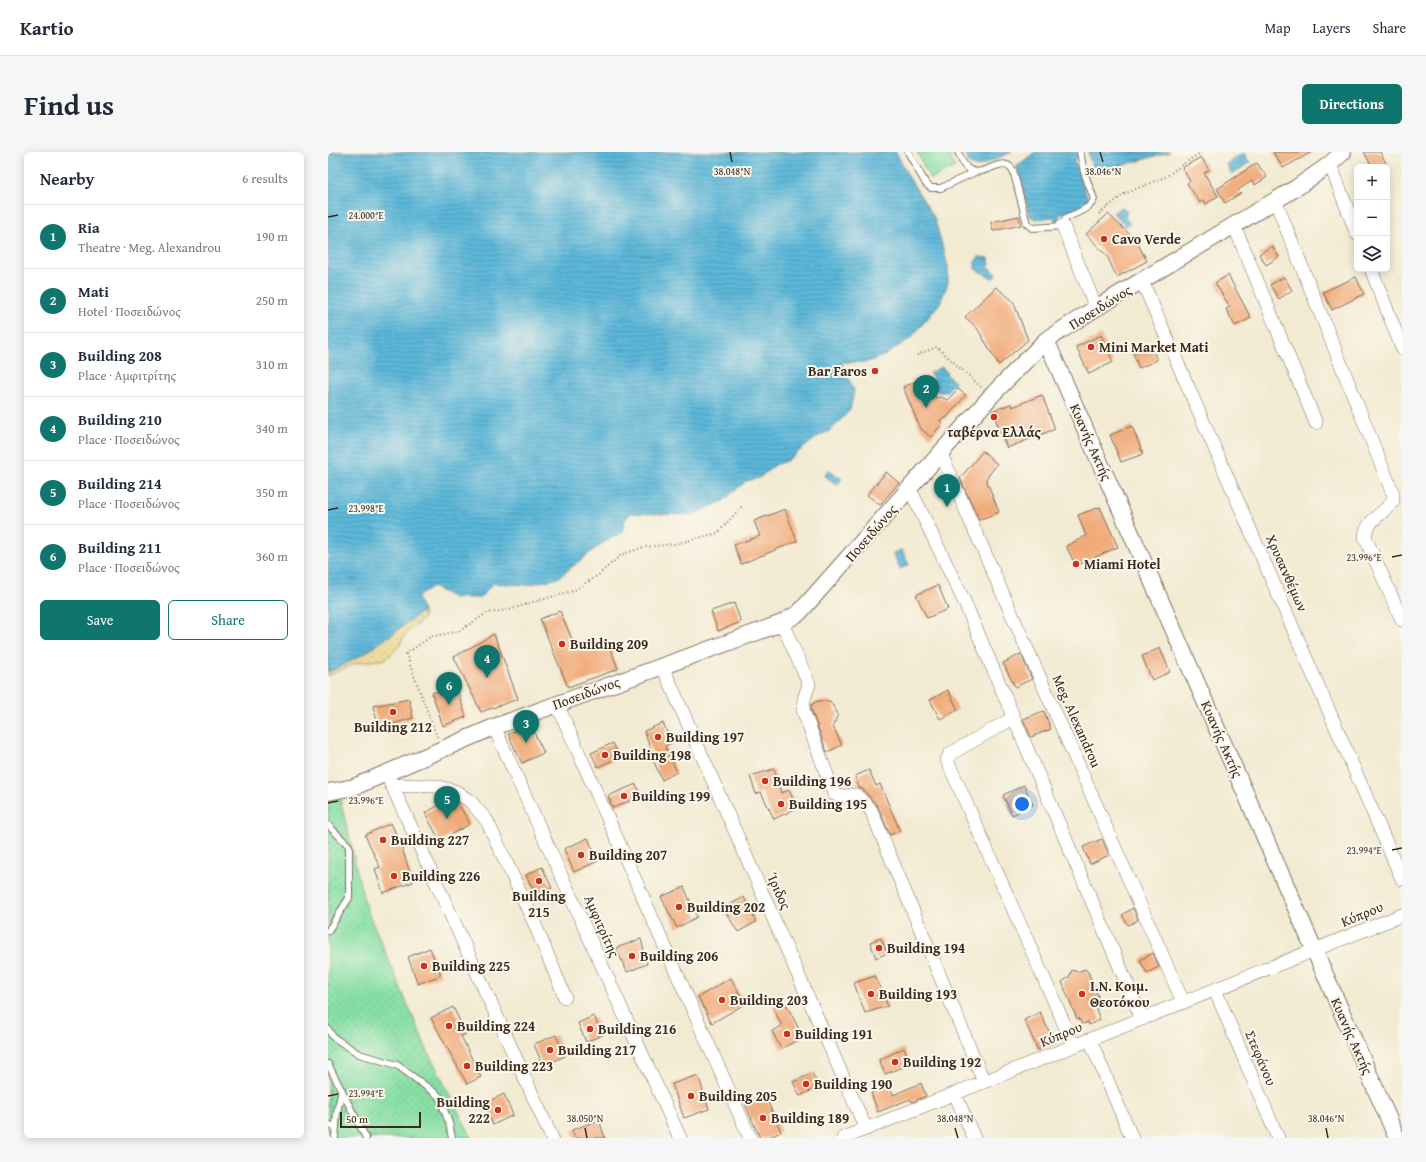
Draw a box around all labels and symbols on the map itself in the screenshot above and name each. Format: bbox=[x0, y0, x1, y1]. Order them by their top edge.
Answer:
text: 38.048°N bbox=[714, 164, 751, 179]
text: 38.046°N bbox=[1085, 164, 1122, 179]
text: 24.000°E bbox=[348, 208, 384, 223]
place label: Cavo Verde bbox=[1112, 229, 1181, 249]
marker: Cavo Verde bbox=[1099, 234, 1109, 244]
street label: Ποσειδώνος bbox=[1065, 280, 1135, 334]
place label: Mini Market Mati bbox=[1099, 337, 1209, 357]
marker: Mini Market Mati bbox=[1086, 342, 1096, 352]
place label: Bar Faros bbox=[808, 361, 867, 381]
marker: Bar Faros bbox=[870, 366, 880, 376]
pin: 2 bbox=[913, 375, 939, 408]
street label: Κυανής Ακτής bbox=[1065, 400, 1117, 484]
marker: ταβέρνα Ελλάς bbox=[989, 412, 999, 422]
place label: ταβέρνα Ελλάς bbox=[947, 422, 1042, 442]
pin: 1 bbox=[934, 474, 960, 507]
street label: Ποσειδώνος bbox=[840, 500, 902, 566]
text: 23.998°E bbox=[348, 501, 384, 516]
street label: Χρυσανθέμων bbox=[1261, 531, 1313, 615]
text: 23.996°E bbox=[1346, 550, 1382, 565]
place label: Miami Hotel bbox=[1084, 554, 1161, 574]
marker: Miami Hotel bbox=[1071, 559, 1081, 569]
place label: Building 209 bbox=[570, 634, 648, 654]
marker: Building 209 bbox=[557, 639, 567, 649]
pin: 4 bbox=[474, 645, 500, 678]
street label: Meg. Alexandrou bbox=[1048, 671, 1107, 771]
pin: 6 bbox=[436, 672, 462, 705]
street label: Ποσειδώνος bbox=[550, 672, 623, 714]
street label: Κυανής Ακτής bbox=[1196, 697, 1248, 781]
marker: Building 212 bbox=[388, 707, 398, 717]
pin: 3 bbox=[513, 710, 539, 743]
place label: Building 212 bbox=[354, 717, 432, 737]
place label: Building 197 bbox=[666, 727, 744, 747]
marker: Building 197 bbox=[653, 732, 663, 742]
place label: Building 198 bbox=[613, 745, 691, 765]
marker: Building 198 bbox=[600, 750, 610, 760]
place label: Building 196 bbox=[773, 771, 851, 791]
marker: Building 196 bbox=[760, 776, 770, 786]
pin: 5 bbox=[434, 786, 460, 819]
place label: Building 199 bbox=[632, 786, 710, 806]
marker: Building 199 bbox=[619, 791, 629, 801]
text: 23.996°E bbox=[348, 793, 384, 808]
place label: Building 195 bbox=[789, 794, 867, 814]
your location bbox=[1012, 794, 1032, 814]
marker: Building 195 bbox=[776, 799, 786, 809]
place label: Building 227 bbox=[391, 830, 469, 850]
marker: Building 227 bbox=[378, 835, 388, 845]
text: 23.994°E bbox=[1346, 843, 1382, 858]
place label: Building 207 bbox=[589, 845, 667, 865]
marker: Building 207 bbox=[576, 850, 586, 860]
place label: Building 226 bbox=[402, 866, 480, 886]
street label: Ίριδος bbox=[762, 869, 796, 913]
marker: Building 226 bbox=[389, 871, 399, 881]
marker: Building 215 bbox=[534, 876, 544, 886]
place label: Building 215 bbox=[512, 886, 566, 922]
street label: Αμφιτρίτης bbox=[579, 892, 625, 960]
street label: Κύπρου bbox=[1338, 896, 1386, 932]
place label: Building 202 bbox=[687, 897, 765, 917]
marker: Building 202 bbox=[674, 902, 684, 912]
place label: Building 194 bbox=[887, 938, 965, 958]
marker: Building 194 bbox=[874, 943, 884, 953]
place label: Building 206 bbox=[640, 946, 718, 966]
marker: Building 206 bbox=[627, 951, 637, 961]
place label: Building 225 bbox=[432, 956, 510, 976]
marker: Building 225 bbox=[419, 961, 429, 971]
place label: Ι.Ν. Κοιμ. Θεοτόκου bbox=[1090, 976, 1150, 1012]
place label: Building 193 bbox=[879, 984, 957, 1004]
marker: Building 193 bbox=[866, 989, 876, 999]
marker: Ι.Ν. Κοιμ. Θεοτόκου bbox=[1077, 989, 1087, 999]
place label: Building 203 bbox=[730, 990, 808, 1010]
street label: Κυανής Ακτής bbox=[1326, 994, 1378, 1078]
marker: Building 203 bbox=[717, 995, 727, 1005]
place label: Building 224 bbox=[457, 1016, 535, 1036]
street label: Κύπρου bbox=[1037, 1016, 1085, 1052]
place label: Building 216 bbox=[598, 1019, 676, 1039]
marker: Building 224 bbox=[444, 1021, 454, 1031]
marker: Building 216 bbox=[585, 1024, 595, 1034]
place label: Building 191 bbox=[795, 1024, 873, 1044]
street label: Στεφάνου bbox=[1240, 1027, 1282, 1089]
marker: Building 191 bbox=[782, 1029, 792, 1039]
place label: Building 217 bbox=[558, 1040, 636, 1060]
marker: Building 217 bbox=[545, 1045, 555, 1055]
place label: Building 192 bbox=[903, 1052, 981, 1072]
place label: Building 223 bbox=[475, 1056, 553, 1076]
marker: Building 192 bbox=[890, 1057, 900, 1067]
marker: Building 223 bbox=[462, 1061, 472, 1071]
place label: Building 190 bbox=[814, 1074, 892, 1094]
marker: Building 190 bbox=[801, 1079, 811, 1089]
text: 23.994°E bbox=[348, 1086, 384, 1101]
place label: Building 205 bbox=[699, 1086, 777, 1106]
marker: Building 205 bbox=[686, 1091, 696, 1101]
place label: Building 222 bbox=[437, 1092, 491, 1128]
marker: Building 222 bbox=[493, 1105, 503, 1115]
place label: Building 189 bbox=[771, 1108, 849, 1128]
scale bar bbox=[340, 1110, 421, 1129]
text: 38.050°N bbox=[567, 1111, 604, 1126]
text: 38.048°N bbox=[937, 1111, 974, 1126]
text: 38.046°N bbox=[1308, 1111, 1345, 1126]
marker: Building 189 bbox=[758, 1113, 768, 1123]

